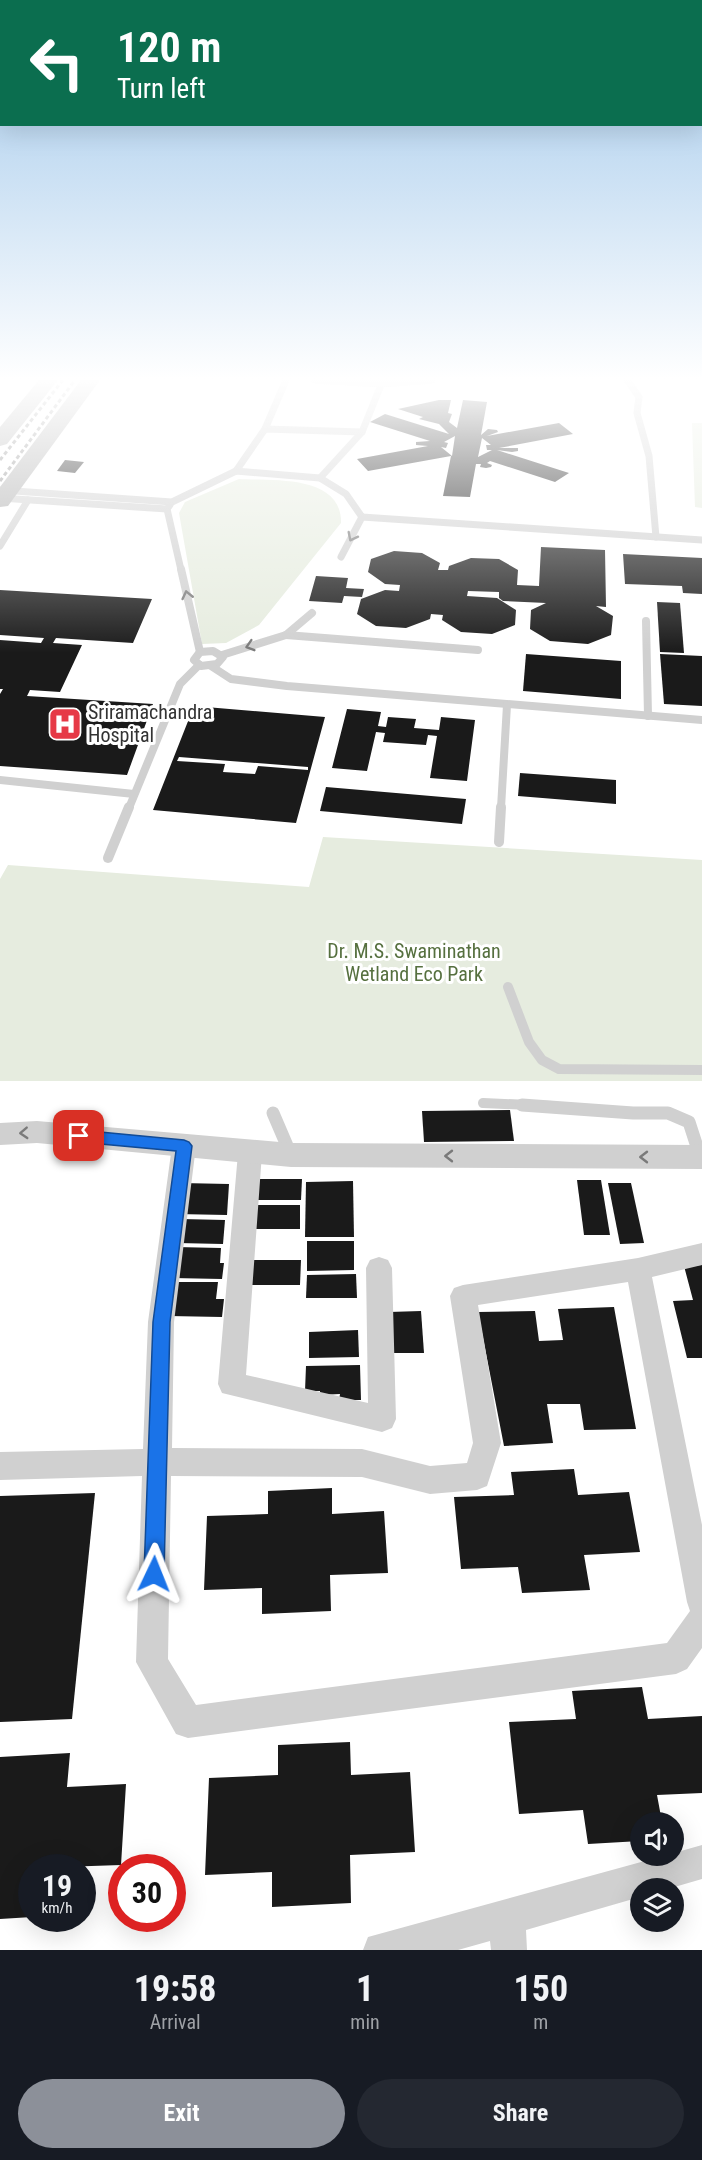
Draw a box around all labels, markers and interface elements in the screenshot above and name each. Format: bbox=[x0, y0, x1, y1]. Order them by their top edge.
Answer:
text: 120 m bbox=[117, 23, 222, 72]
icon: left bbox=[18, 24, 96, 102]
text: Turn left bbox=[117, 73, 206, 105]
one-way arrow bbox=[347, 531, 359, 542]
one-way arrow bbox=[181, 591, 194, 601]
one-way arrow bbox=[245, 639, 256, 651]
place label: Sriramachandra Hospital bbox=[88, 700, 212, 747]
hospital icon: Sriramachandra Hospital bbox=[47, 706, 83, 742]
park label: Dr. M.S. Swaminathan Wetland Eco Park bbox=[327, 939, 501, 986]
pin bbox=[53, 1110, 104, 1161]
icon: arrive bbox=[62, 1119, 95, 1152]
one-way arrow bbox=[19, 1126, 28, 1139]
one-way arrow bbox=[444, 1150, 453, 1162]
one-way arrow bbox=[639, 1150, 648, 1163]
position arrow bbox=[122, 1542, 186, 1606]
map controls bbox=[630, 1812, 684, 1932]
button: sound bbox=[630, 1812, 684, 1866]
speed limit sign: 30 bbox=[108, 1854, 186, 1932]
text: 19 bbox=[42, 1868, 72, 1903]
button: layers bbox=[630, 1878, 684, 1932]
text: km/h bbox=[42, 1899, 72, 1917]
text: 19:58 bbox=[134, 1968, 216, 2010]
text: 1 bbox=[356, 1968, 374, 2010]
text: 150 bbox=[514, 1968, 568, 2010]
text: Arrival bbox=[150, 2010, 201, 2034]
text: min bbox=[350, 2010, 380, 2034]
text: m bbox=[533, 2010, 548, 2034]
button: Exit bbox=[18, 2079, 345, 2148]
button: Share bbox=[357, 2079, 684, 2148]

